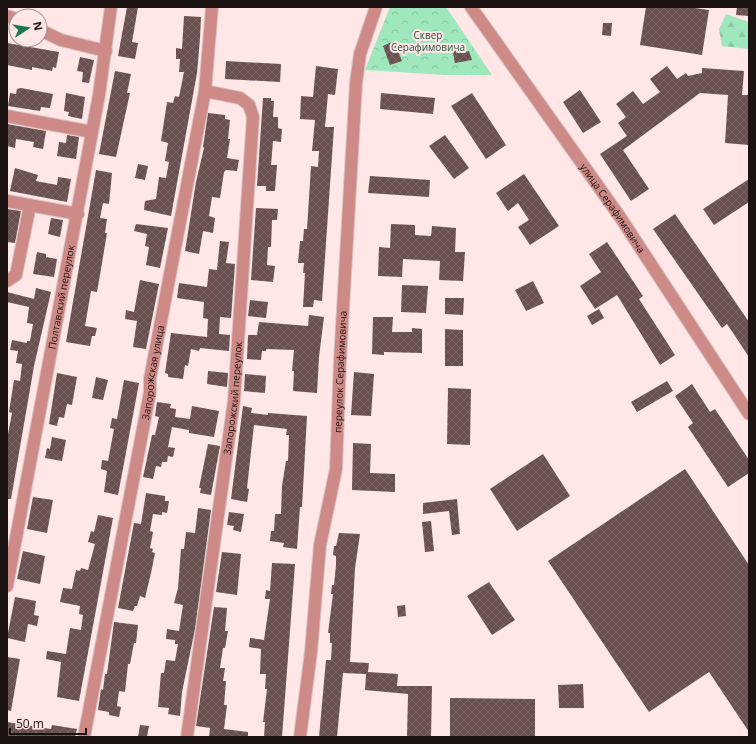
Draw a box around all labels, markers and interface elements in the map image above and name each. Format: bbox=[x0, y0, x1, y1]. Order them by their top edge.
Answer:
north arrow bbox=[8, 8, 48, 48]
text: N bbox=[30, 20, 47, 32]
park label: Сквер Серафимовича bbox=[391, 28, 465, 54]
street label: улица Серафимовича bbox=[577, 160, 649, 255]
street label: Полтавский переулок bbox=[45, 243, 78, 350]
street label: переулок Серафимовича bbox=[330, 310, 350, 433]
street label: Запорожская улица bbox=[138, 324, 167, 421]
street label: Запорожский переулок bbox=[220, 340, 245, 456]
scale bar bbox=[10, 710, 86, 736]
text: 50 m bbox=[16, 715, 44, 732]

